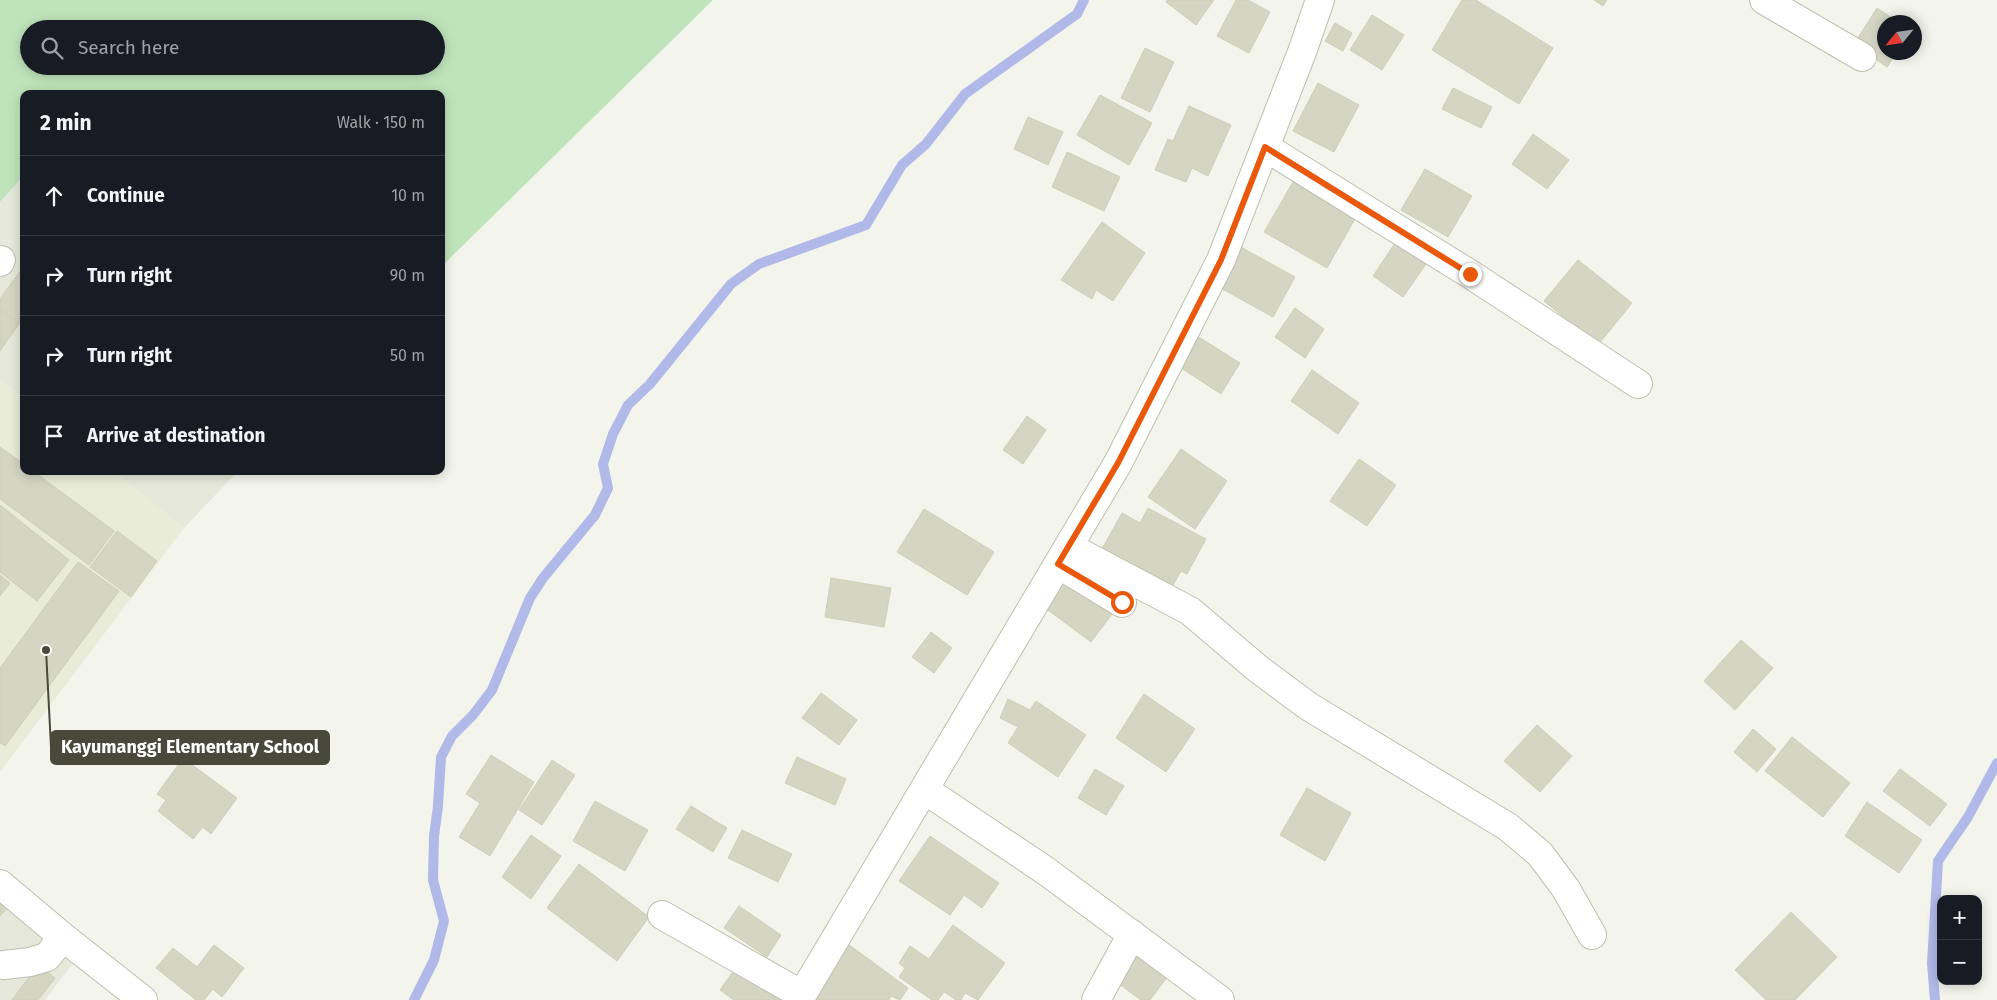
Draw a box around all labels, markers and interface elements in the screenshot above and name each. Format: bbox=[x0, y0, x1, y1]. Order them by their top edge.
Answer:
north arrow bbox=[1877, 15, 1922, 60]
search box bbox=[20, 20, 445, 75]
icon: search bbox=[38, 34, 66, 62]
text: Search here bbox=[78, 36, 179, 59]
text: 2 min bbox=[40, 110, 92, 136]
text: Walk · 150 m bbox=[337, 113, 425, 132]
icon: ahead bbox=[40, 182, 68, 210]
text: Continue bbox=[87, 184, 165, 207]
text: 10 m bbox=[391, 186, 425, 205]
icon: right bbox=[40, 262, 68, 290]
route end bbox=[1459, 263, 1482, 286]
text: Turn right bbox=[87, 264, 172, 287]
text: 90 m bbox=[390, 266, 425, 285]
icon: right bbox=[40, 342, 68, 370]
text: Turn right bbox=[87, 344, 172, 367]
text: 50 m bbox=[390, 346, 425, 365]
icon: arrive bbox=[40, 422, 68, 450]
text: Arrive at destination bbox=[87, 424, 266, 447]
route start bbox=[1111, 591, 1134, 614]
callout: Kayumanggi Elementary School bbox=[51, 731, 329, 764]
text: Kayumanggi Elementary School bbox=[61, 736, 320, 758]
map controls bbox=[1937, 895, 1982, 985]
button: + bbox=[1937, 895, 1982, 940]
button: − bbox=[1937, 940, 1982, 985]

